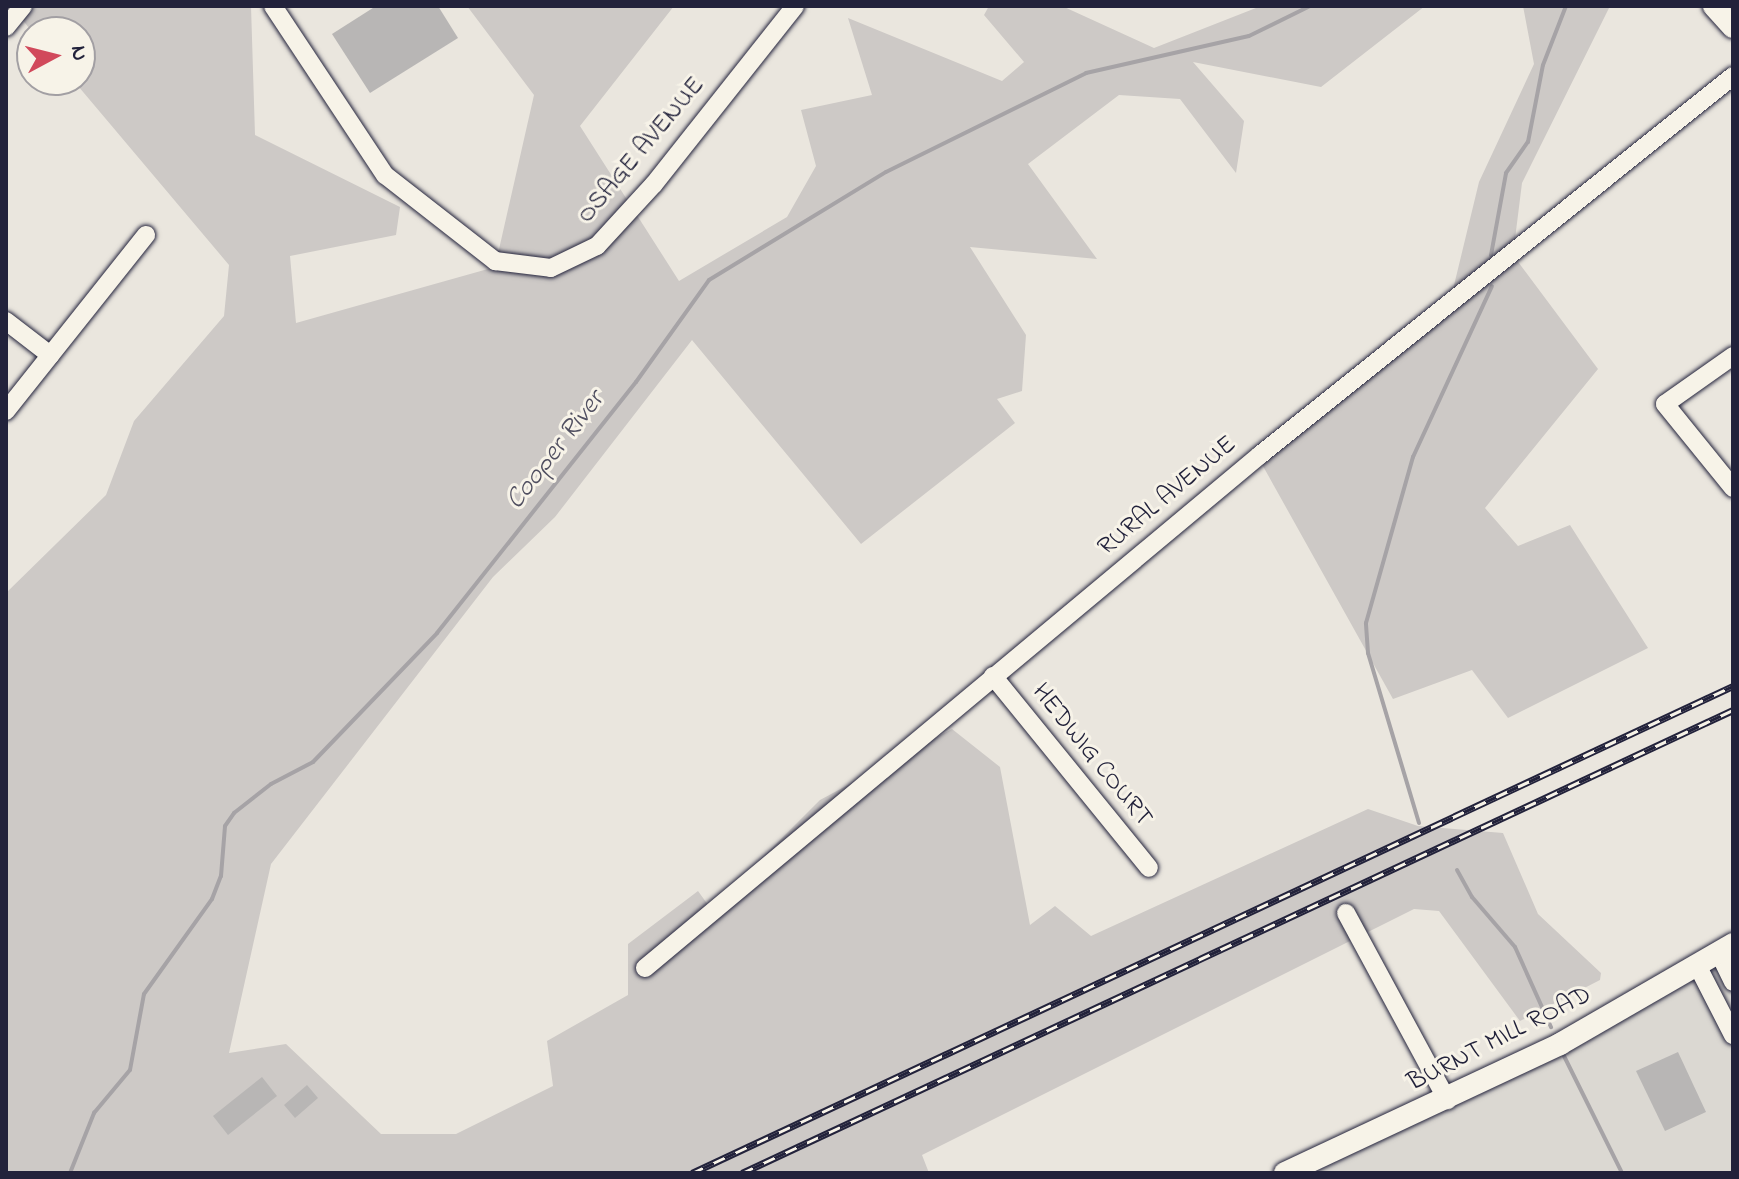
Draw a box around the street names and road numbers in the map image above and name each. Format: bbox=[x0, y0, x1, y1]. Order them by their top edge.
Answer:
street label: OSAGE AVENUE bbox=[572, 71, 712, 231]
street label: RURAL AVENUE bbox=[1092, 430, 1244, 564]
street label: HEDWIG COURT bbox=[1024, 678, 1158, 834]
street label: BURNT MILL ROAD bbox=[1403, 980, 1597, 1100]

